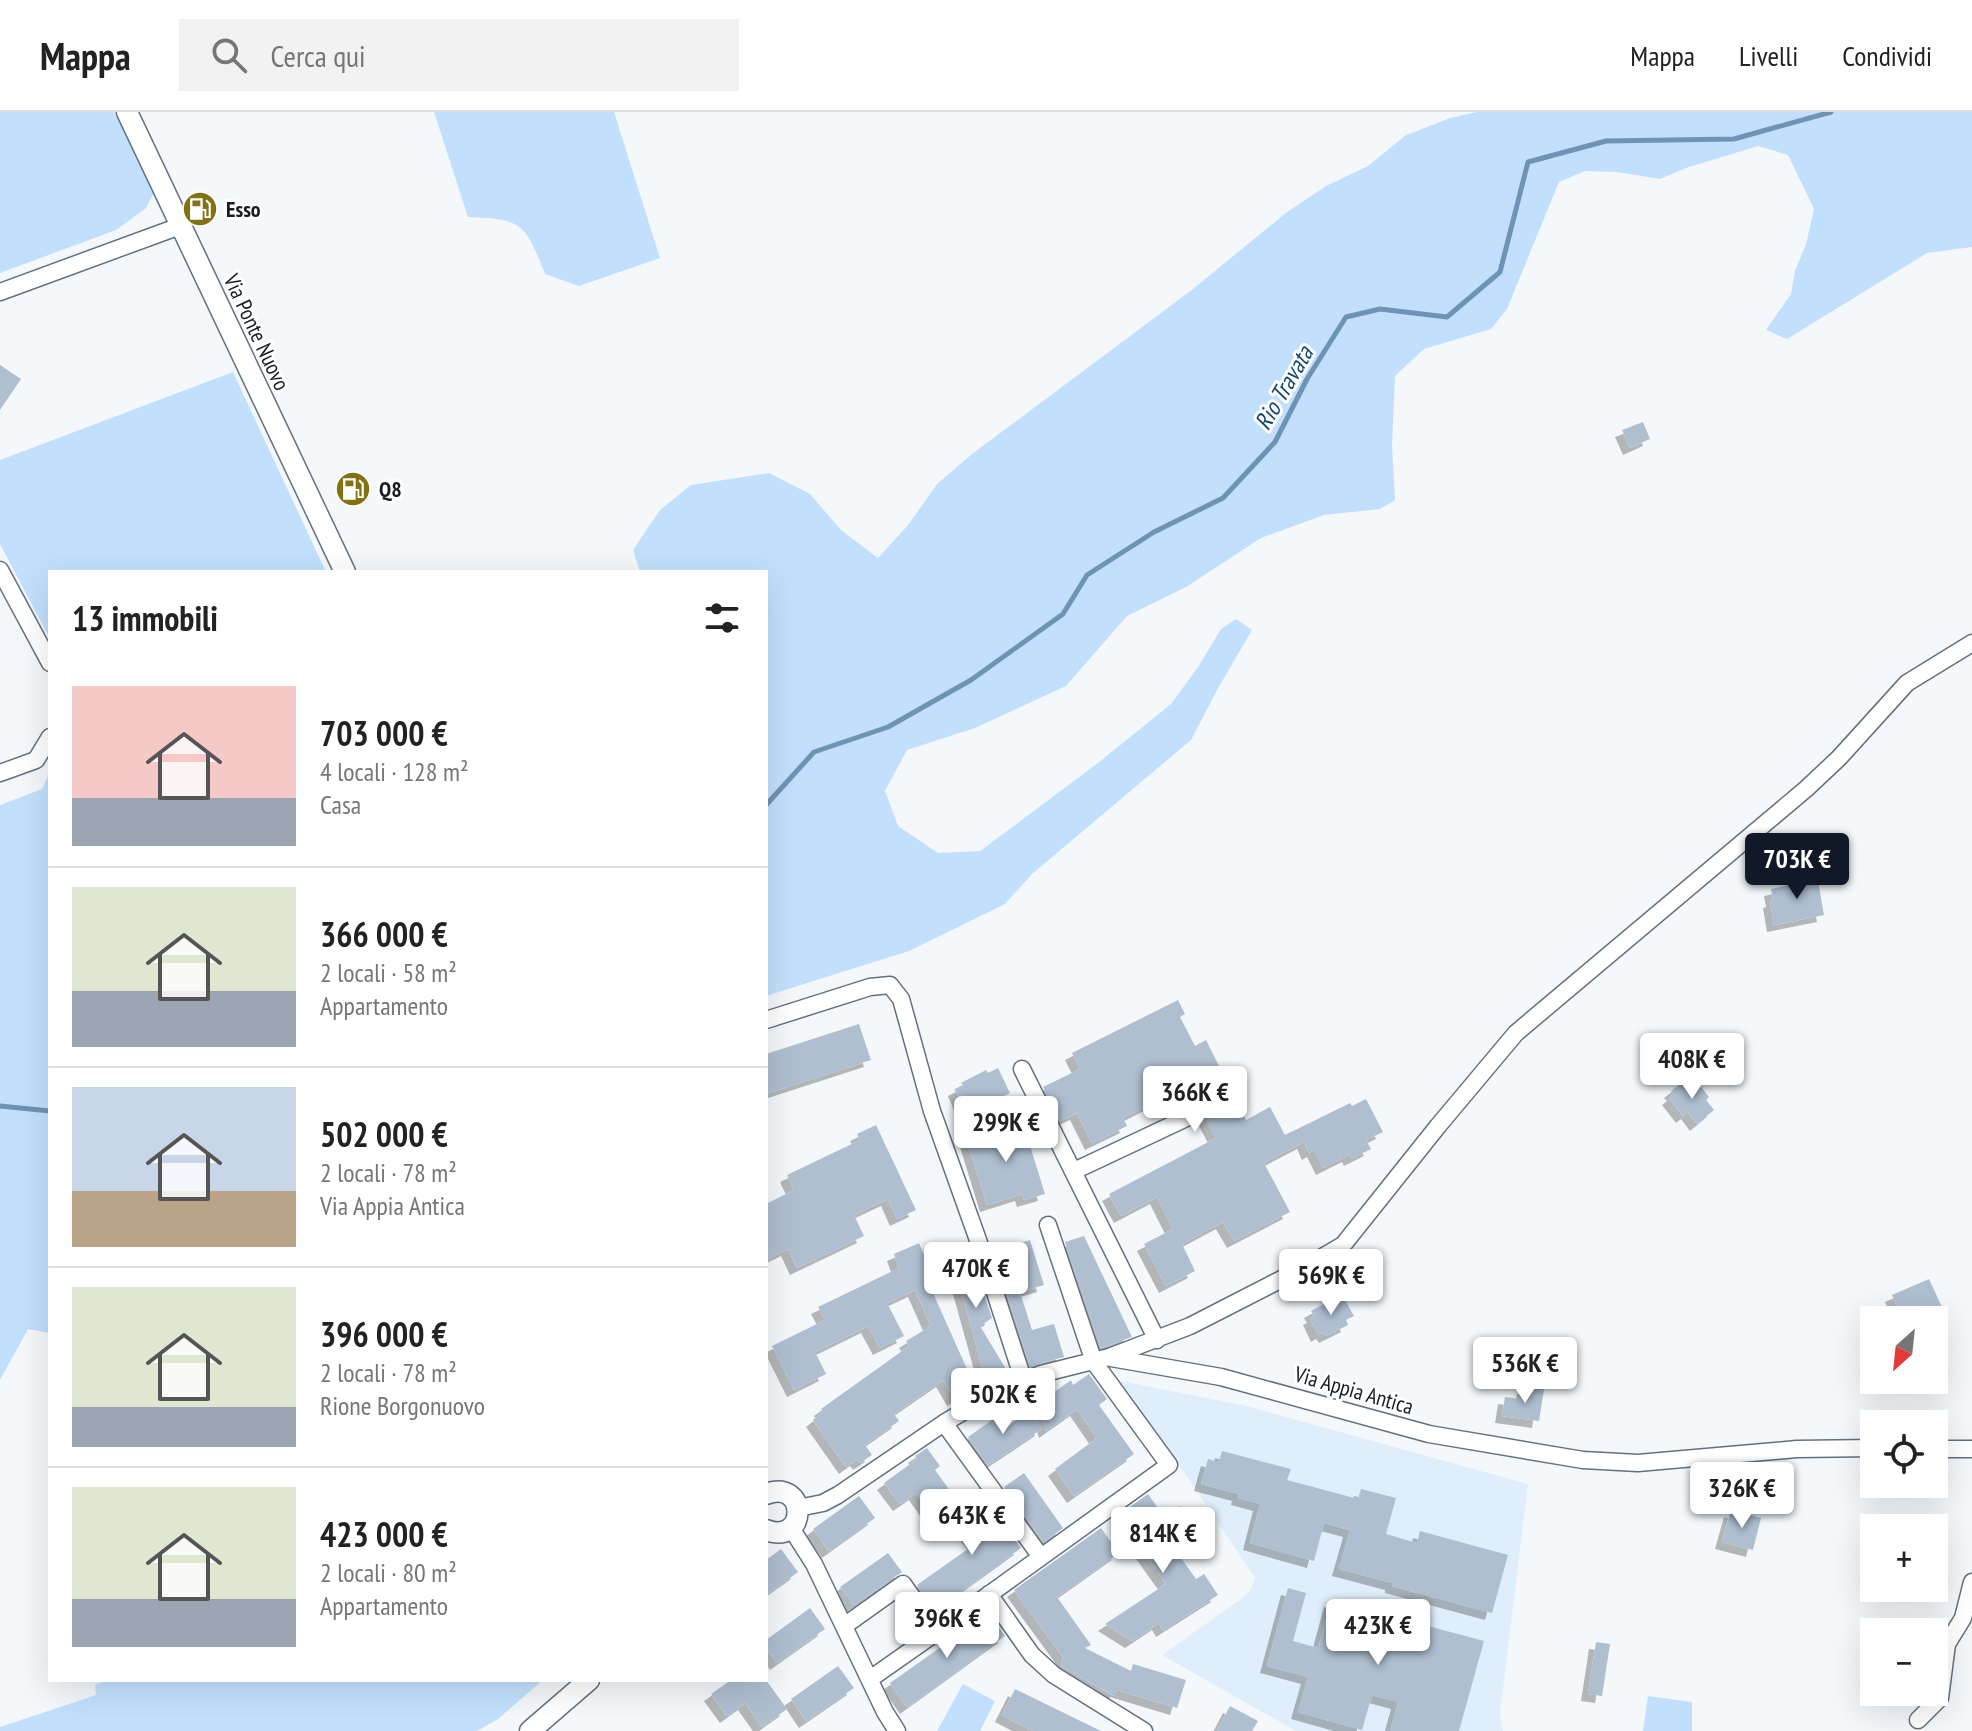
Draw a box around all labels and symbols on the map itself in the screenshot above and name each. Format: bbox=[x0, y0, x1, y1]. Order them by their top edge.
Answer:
fuel station icon: Esso bbox=[181, 190, 219, 228]
place label: Esso bbox=[226, 195, 261, 223]
street label: Via Ponte Nuovo bbox=[217, 268, 296, 395]
water label: Rio Travata bbox=[1247, 339, 1321, 435]
fuel station icon: Q8 bbox=[334, 470, 372, 508]
place label: Q8 bbox=[379, 475, 402, 503]
pin: 703K € bbox=[1732, 833, 1862, 901]
pin: 408K € bbox=[1627, 1033, 1757, 1101]
pin: 366K € bbox=[1130, 1066, 1260, 1134]
pin: 299K € bbox=[941, 1096, 1071, 1164]
pin: 470K € bbox=[911, 1242, 1041, 1310]
pin: 569K € bbox=[1266, 1249, 1396, 1317]
north arrow bbox=[1860, 1306, 1948, 1394]
pin: 536K € bbox=[1460, 1337, 1590, 1405]
street label: Via Appia Antica bbox=[1290, 1359, 1417, 1420]
pin: 502K € bbox=[938, 1368, 1068, 1436]
pin: 326K € bbox=[1677, 1462, 1807, 1530]
pin: 643K € bbox=[907, 1489, 1037, 1557]
pin: 814K € bbox=[1098, 1507, 1228, 1575]
pin: 396K € bbox=[882, 1592, 1012, 1660]
pin: 423K € bbox=[1313, 1599, 1443, 1667]

